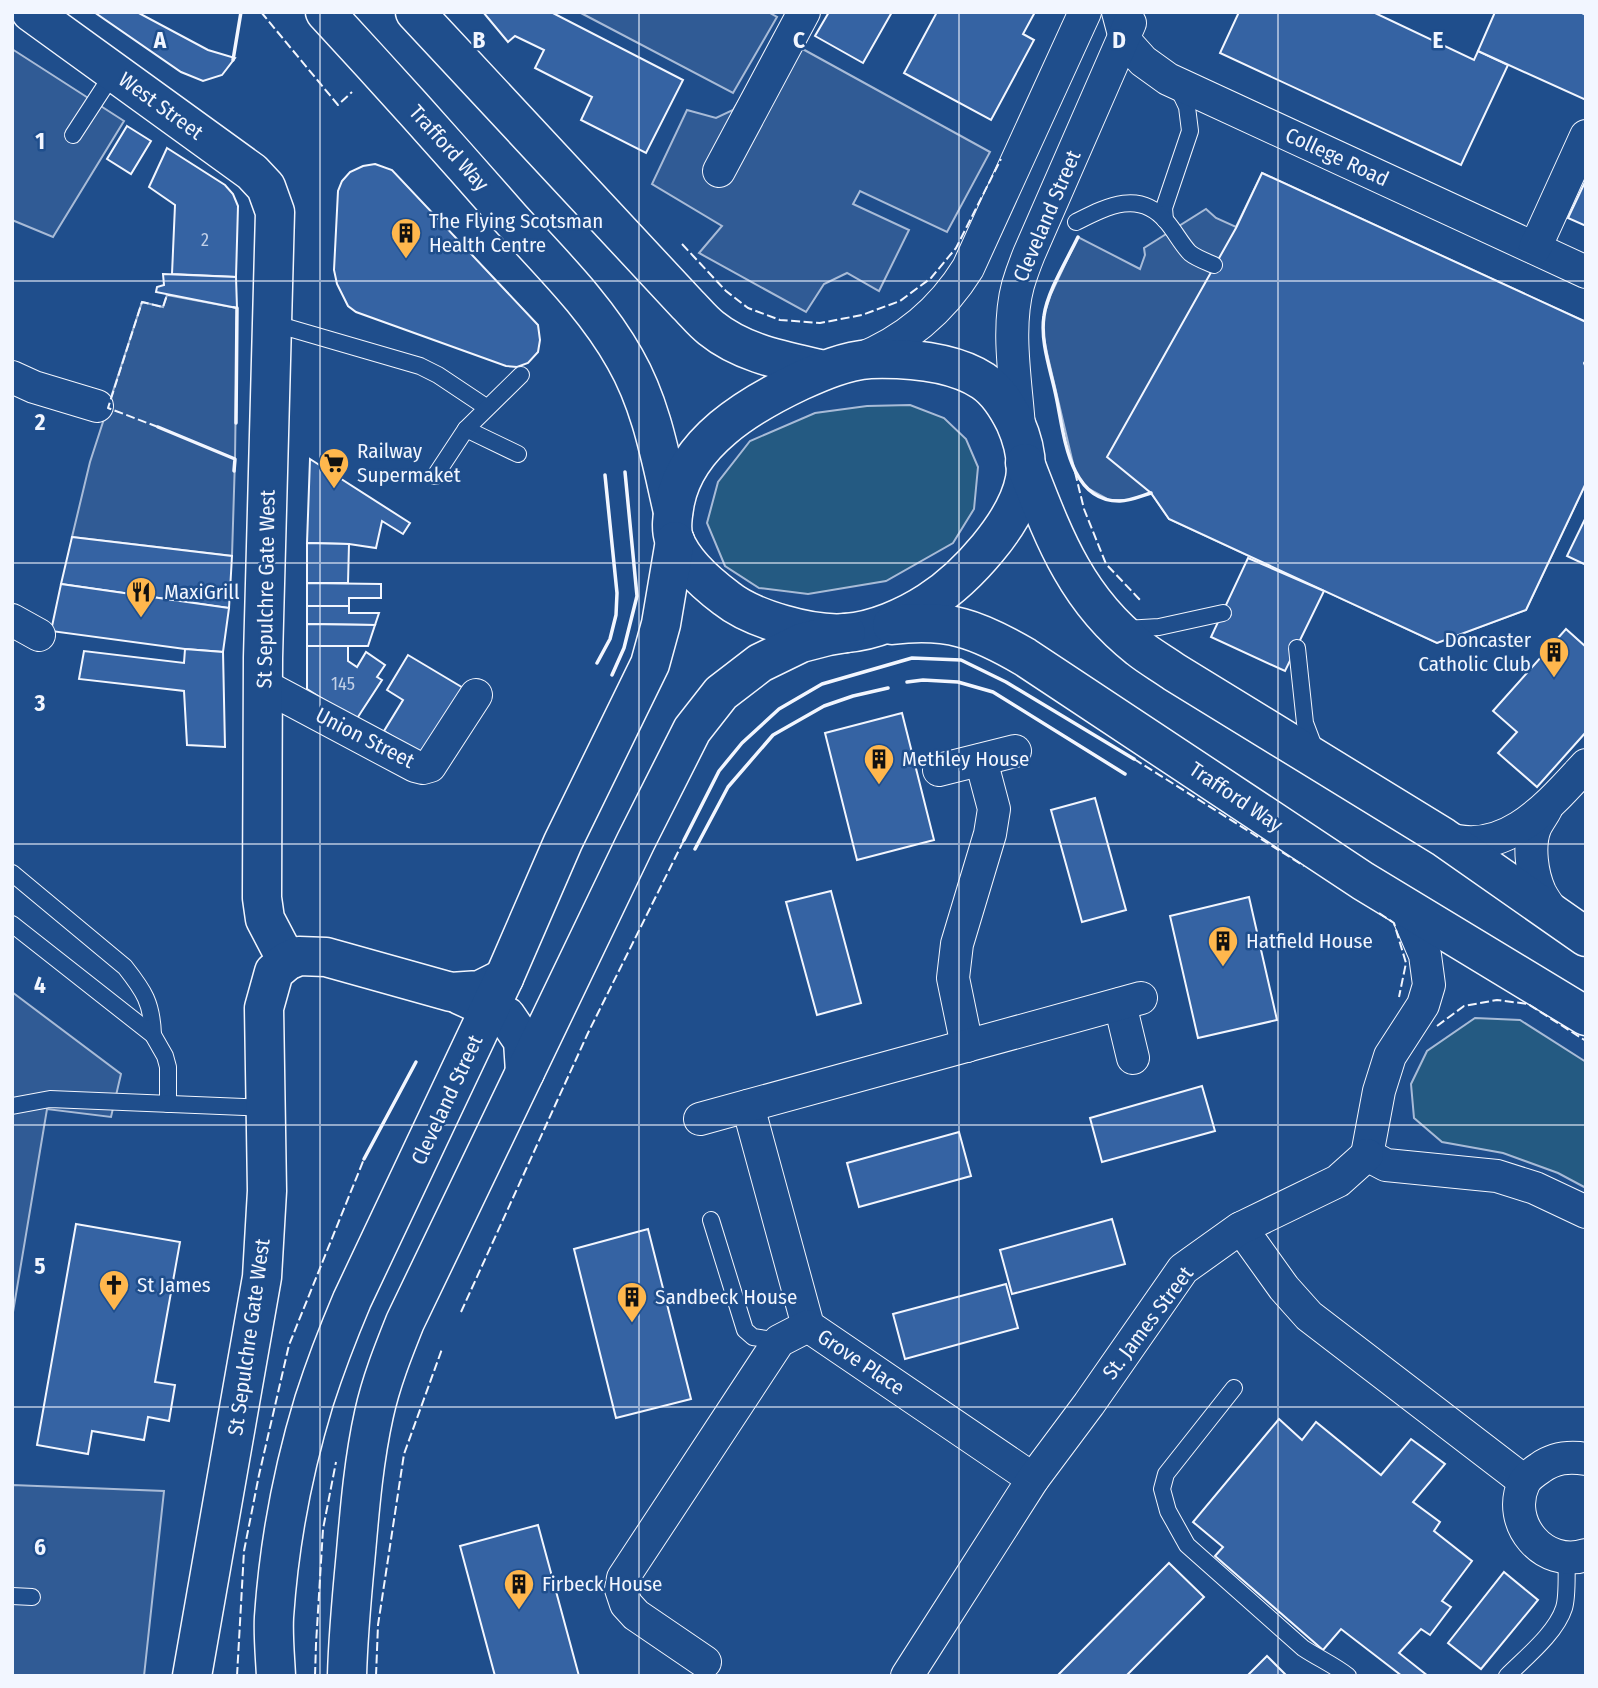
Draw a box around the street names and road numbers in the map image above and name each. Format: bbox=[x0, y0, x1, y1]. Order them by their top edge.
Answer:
street label: West Street bbox=[114, 67, 209, 145]
street label: Trafford Way bbox=[403, 99, 495, 197]
street label: College Road bbox=[1281, 122, 1393, 192]
street label: Cleveland Street bbox=[1008, 146, 1086, 286]
street label: St Sepulchre Gate West bbox=[251, 489, 281, 689]
street label: Union Street bbox=[311, 702, 419, 774]
street label: Trafford Way bbox=[1184, 756, 1288, 838]
street label: Cleveland Street bbox=[406, 1031, 489, 1169]
street label: St Sepulchre Gate West bbox=[222, 1237, 276, 1437]
street label: St. James Street bbox=[1097, 1261, 1199, 1385]
street label: Grove Place bbox=[812, 1323, 910, 1401]

